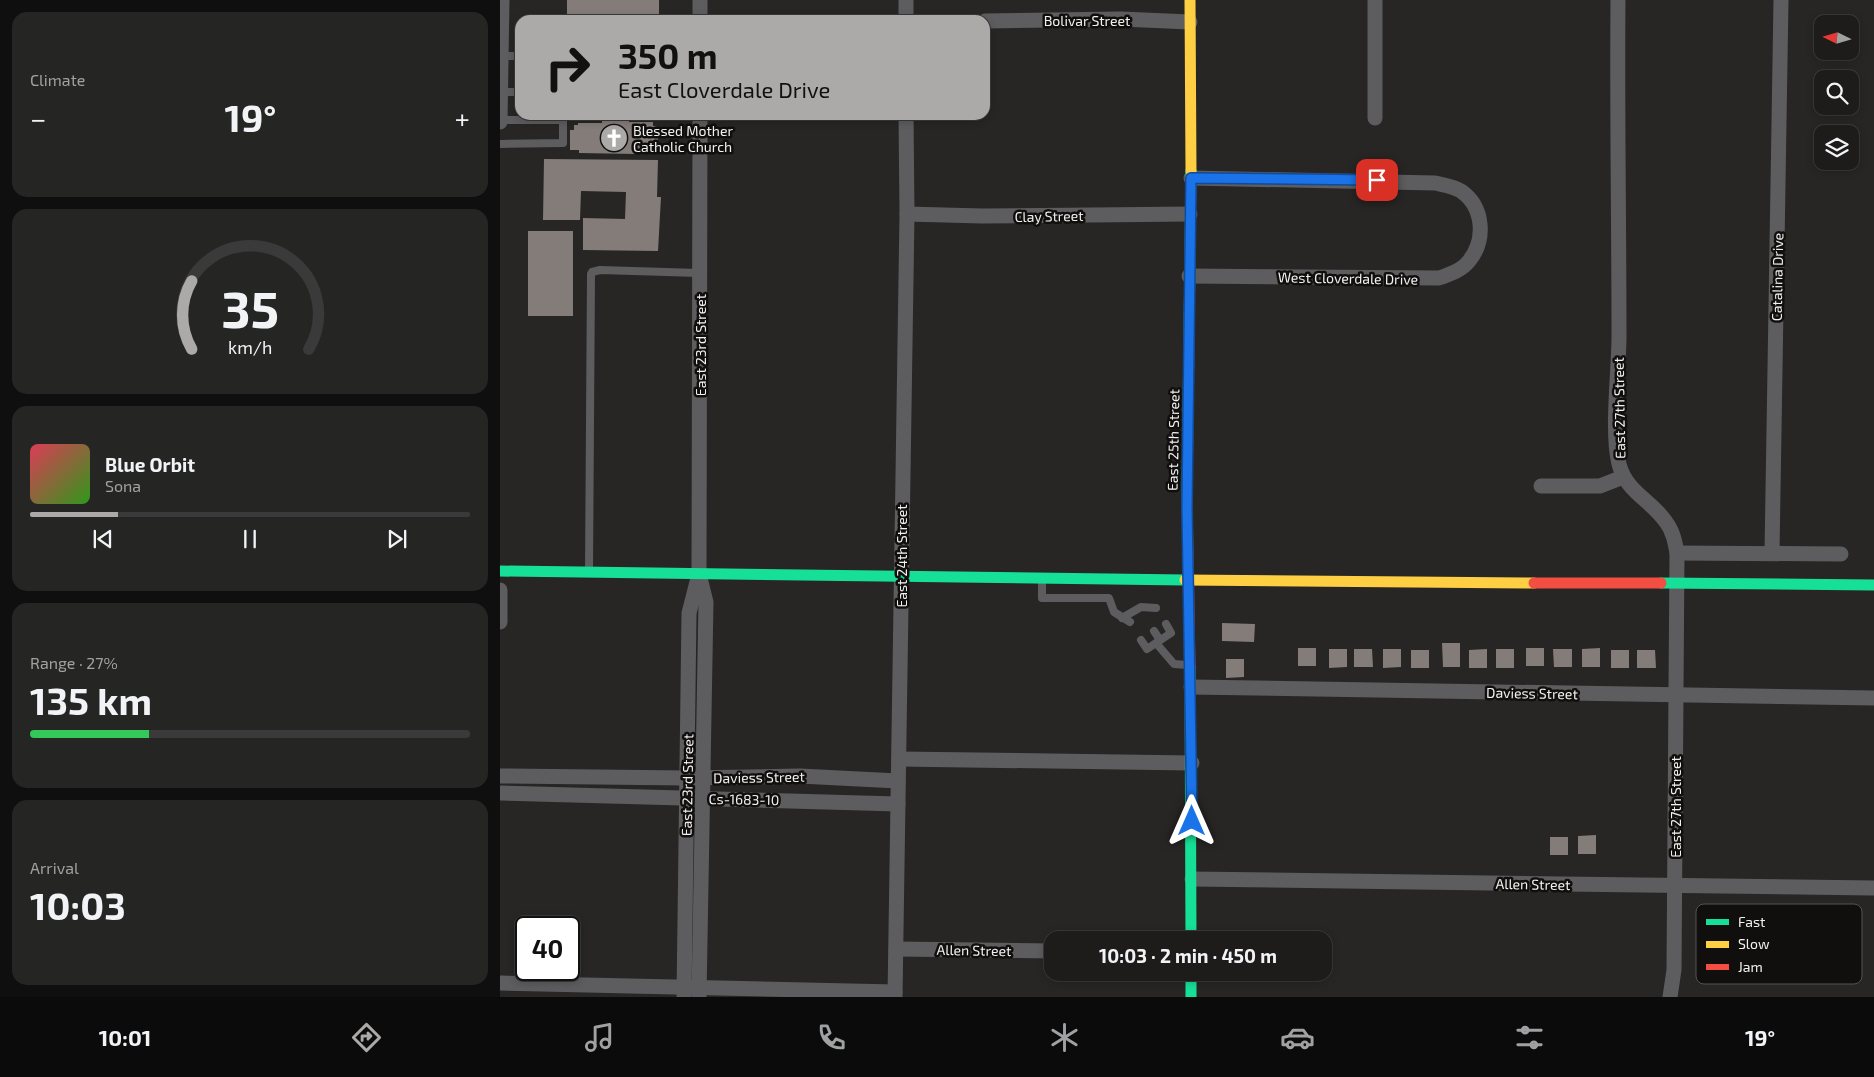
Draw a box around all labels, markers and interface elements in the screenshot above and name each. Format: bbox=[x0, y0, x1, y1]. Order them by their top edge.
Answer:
street label: Bolivar Street bbox=[1044, 12, 1130, 29]
north arrow bbox=[1814, 15, 1859, 60]
map controls bbox=[1814, 15, 1859, 170]
text: 350 m bbox=[618, 34, 718, 76]
icon: right bbox=[535, 35, 600, 100]
text: Climate bbox=[30, 70, 85, 89]
button: search bbox=[1814, 70, 1859, 115]
text: East Cloverdale Drive bbox=[618, 76, 830, 102]
text: 19° bbox=[225, 94, 276, 140]
text: − bbox=[30, 101, 46, 135]
text: + bbox=[455, 101, 470, 135]
place label: Blessed Mother Catholic Church bbox=[633, 122, 733, 155]
church icon: Blessed Mother Catholic Church bbox=[599, 123, 629, 153]
button: layers bbox=[1814, 125, 1859, 170]
pin bbox=[1356, 159, 1398, 201]
icon: arrive bbox=[1363, 166, 1391, 194]
street label: Clay Street bbox=[1014, 207, 1084, 225]
street label: Catalina Drive bbox=[1768, 233, 1786, 321]
street label: West Cloverdale Drive bbox=[1278, 268, 1418, 288]
text: 35 bbox=[221, 276, 279, 338]
street label: East 23rd Street bbox=[692, 294, 709, 396]
text: km/h bbox=[228, 336, 272, 358]
street label: East 27th Street bbox=[1610, 357, 1628, 459]
street label: East 25th Street bbox=[1164, 389, 1182, 491]
text: Blue Orbit bbox=[105, 453, 195, 476]
text: Sona bbox=[105, 476, 141, 495]
street label: East 24th Street bbox=[893, 504, 910, 608]
icon: previous bbox=[89, 525, 117, 553]
icon: pause bbox=[236, 525, 264, 553]
icon: next bbox=[383, 525, 411, 553]
text: Range · 27% bbox=[30, 653, 118, 672]
text: 135 km bbox=[30, 677, 152, 723]
street label: Daviess Street bbox=[1486, 684, 1578, 702]
street label: East 23rd Street bbox=[678, 734, 696, 836]
street label: East 27th Street bbox=[1667, 756, 1684, 858]
street label: Daviess Street bbox=[713, 768, 805, 786]
street label: Cs-1683-10 bbox=[709, 790, 779, 808]
position arrow bbox=[1165, 794, 1217, 846]
text: Arrival bbox=[30, 858, 79, 877]
street label: Allen Street bbox=[1495, 875, 1571, 893]
text: 10:03 bbox=[30, 882, 126, 928]
legend bbox=[1696, 904, 1862, 984]
text: Fast bbox=[1738, 913, 1765, 930]
speed limit sign: 40 bbox=[515, 916, 580, 981]
text: Slow bbox=[1738, 935, 1770, 952]
street label: Allen Street bbox=[936, 941, 1012, 959]
text: 10:03 · 2 min · 450 m bbox=[1099, 944, 1277, 967]
text: Jam bbox=[1738, 958, 1763, 975]
icon: directions bbox=[349, 1020, 384, 1055]
icon: music bbox=[582, 1020, 617, 1055]
icon: phone bbox=[814, 1020, 849, 1055]
icon: climate bbox=[1047, 1020, 1082, 1055]
icon: car bbox=[1280, 1020, 1315, 1055]
icon: filters bbox=[1512, 1020, 1547, 1055]
text: 10:01 bbox=[99, 1024, 151, 1050]
text: 19° bbox=[1745, 1024, 1775, 1050]

